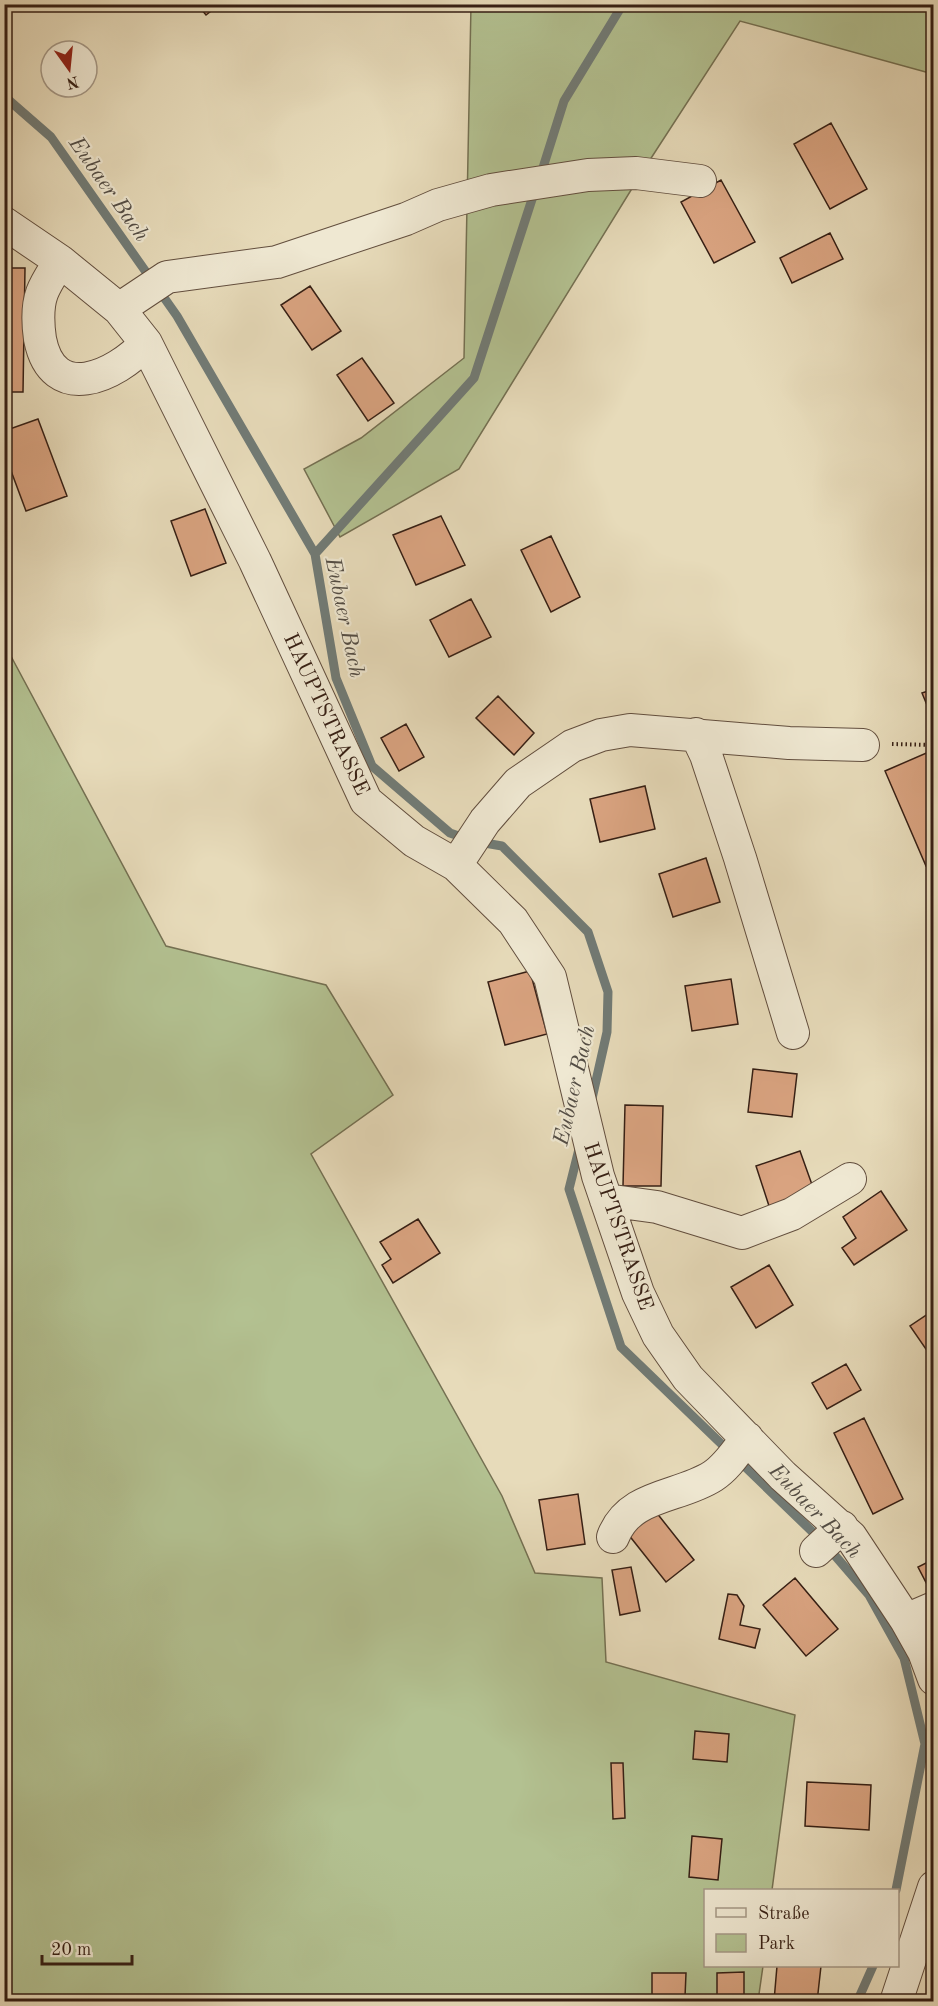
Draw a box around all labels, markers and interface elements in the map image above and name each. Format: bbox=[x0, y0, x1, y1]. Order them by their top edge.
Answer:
north arrow bbox=[39, 39, 99, 99]
text: N bbox=[64, 72, 80, 91]
water label: Eubaer Bach bbox=[64, 132, 153, 246]
water label: Eubaer Bach bbox=[320, 554, 368, 680]
street label: HAUPTSTRASSE bbox=[279, 630, 372, 799]
water label: Eubaer Bach bbox=[550, 1023, 599, 1149]
street label: HAUPTSTRASSE bbox=[579, 1140, 656, 1313]
water label: Eubaer Bach bbox=[763, 1459, 865, 1563]
legend bbox=[704, 1889, 899, 1967]
text: Straße bbox=[758, 1905, 809, 1923]
scale bar bbox=[42, 1928, 132, 1966]
text: Park bbox=[758, 1935, 795, 1953]
text: 20 m bbox=[51, 1941, 91, 1959]

